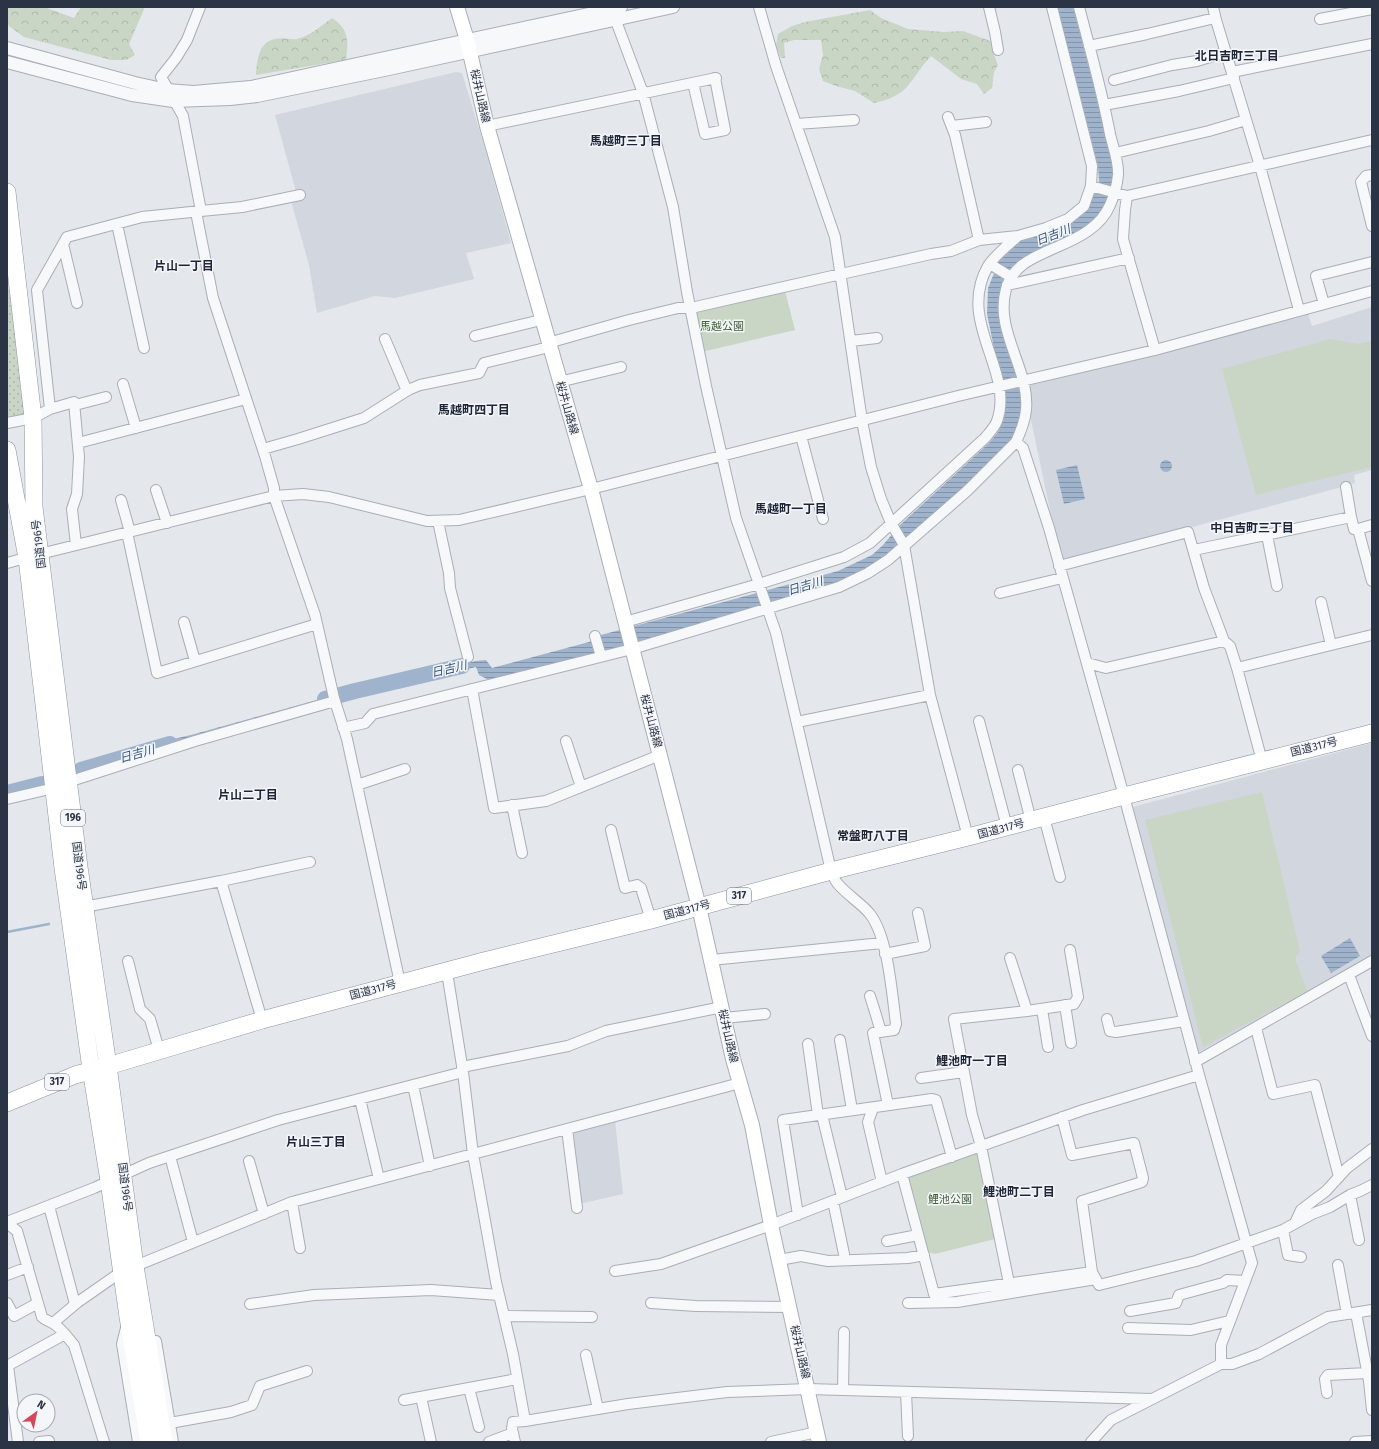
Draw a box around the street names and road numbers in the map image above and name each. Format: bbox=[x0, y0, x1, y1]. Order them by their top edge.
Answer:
street label: 桜井山路線 bbox=[467, 68, 493, 124]
street label: 桜井山路線 bbox=[553, 380, 581, 436]
street label: 国道196号 bbox=[30, 519, 48, 569]
street label: 桜井山路線 bbox=[638, 693, 664, 749]
street label: 国道317号 bbox=[1289, 735, 1339, 759]
road number: 196 bbox=[61, 810, 85, 826]
street label: 国道317号 bbox=[976, 817, 1026, 841]
street label: 国道196号 bbox=[70, 841, 88, 891]
road number: 317 bbox=[727, 888, 751, 904]
street label: 国道317号 bbox=[662, 898, 712, 922]
street label: 国道317号 bbox=[348, 978, 398, 1002]
street label: 桜井山路線 bbox=[715, 1008, 741, 1064]
road number: 317 bbox=[45, 1074, 69, 1090]
street label: 国道196号 bbox=[116, 1162, 134, 1212]
street label: 桜井山路線 bbox=[787, 1324, 813, 1380]

